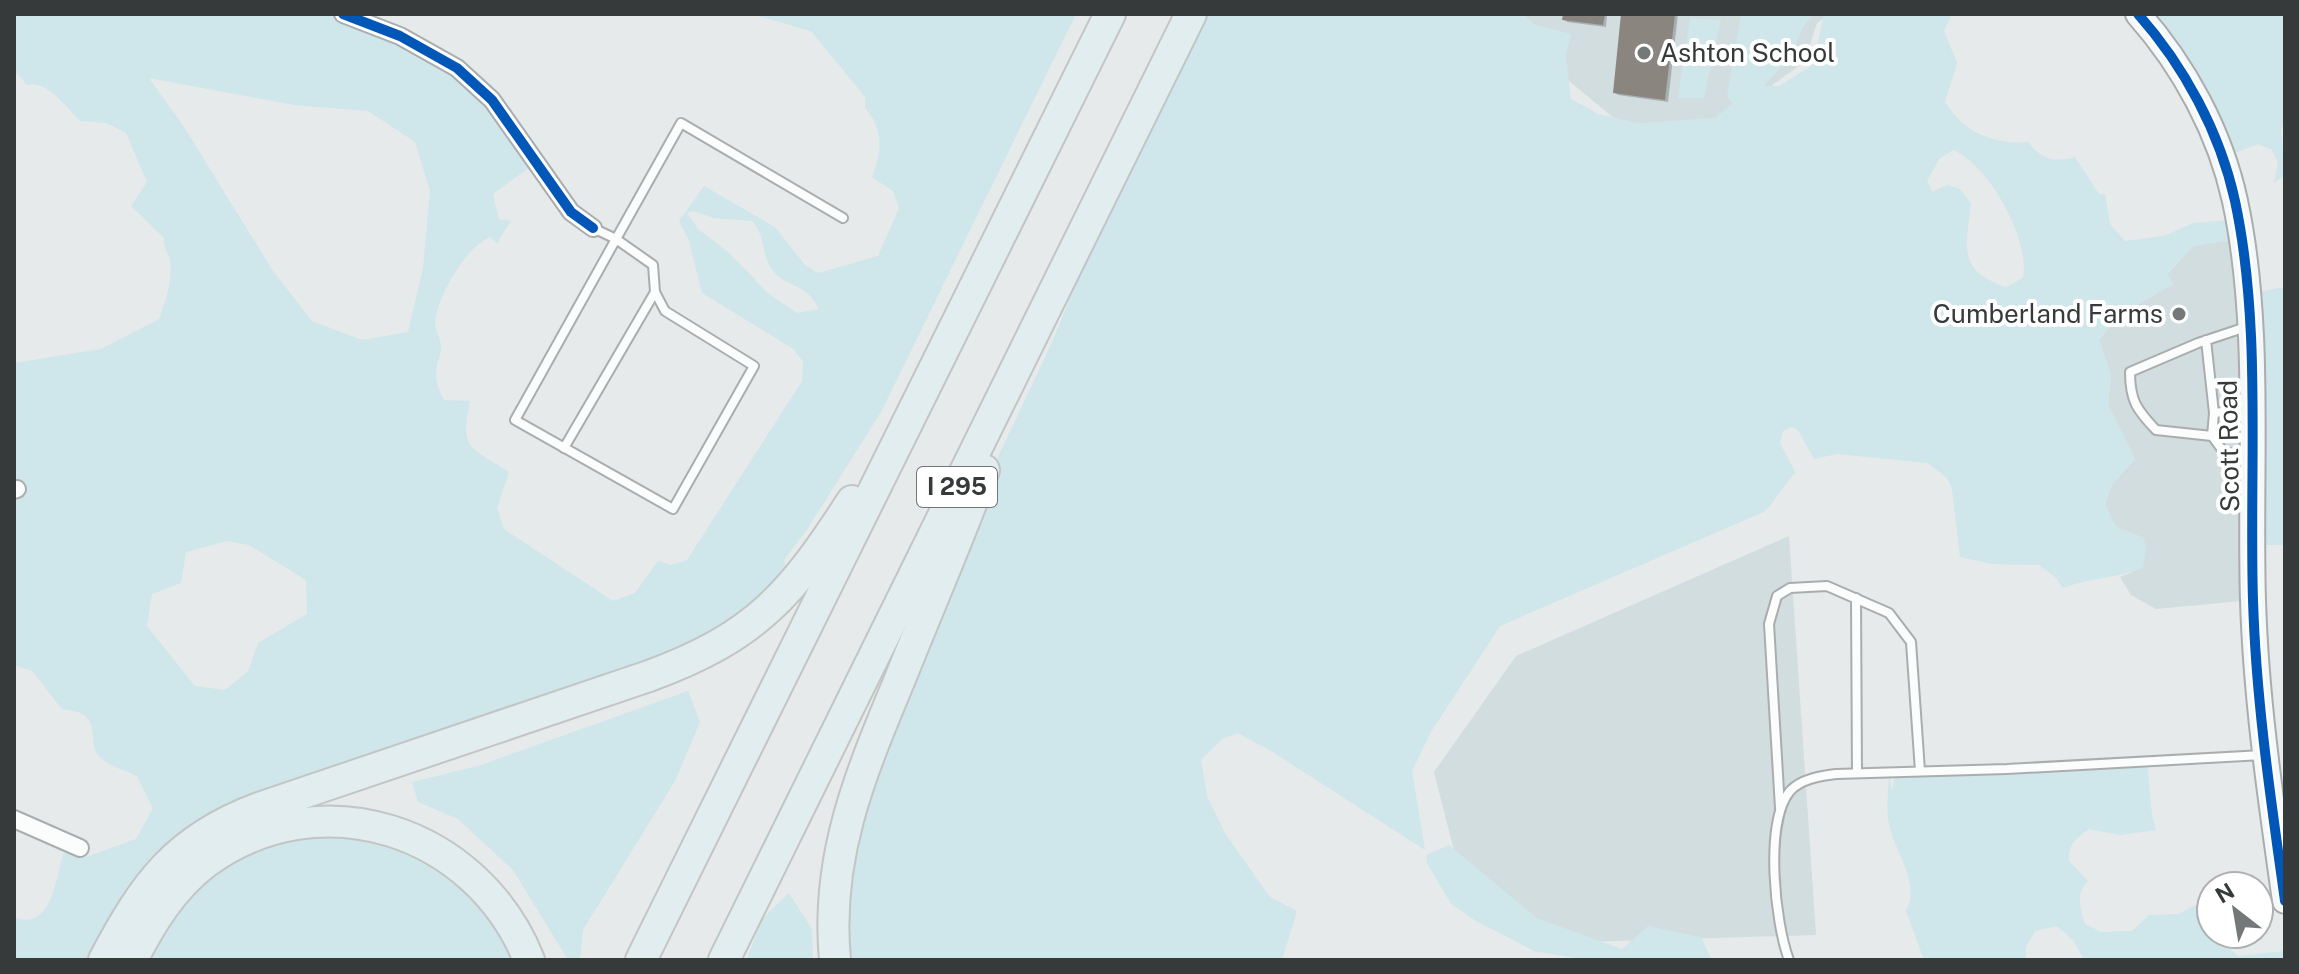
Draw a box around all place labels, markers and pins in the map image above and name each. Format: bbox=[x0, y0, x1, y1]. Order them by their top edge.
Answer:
place label: Ashton School bbox=[1660, 37, 1835, 68]
marker: Ashton School bbox=[1635, 44, 1653, 62]
place label: Cumberland Farms bbox=[1933, 298, 2163, 329]
marker: Cumberland Farms bbox=[2170, 305, 2188, 323]

